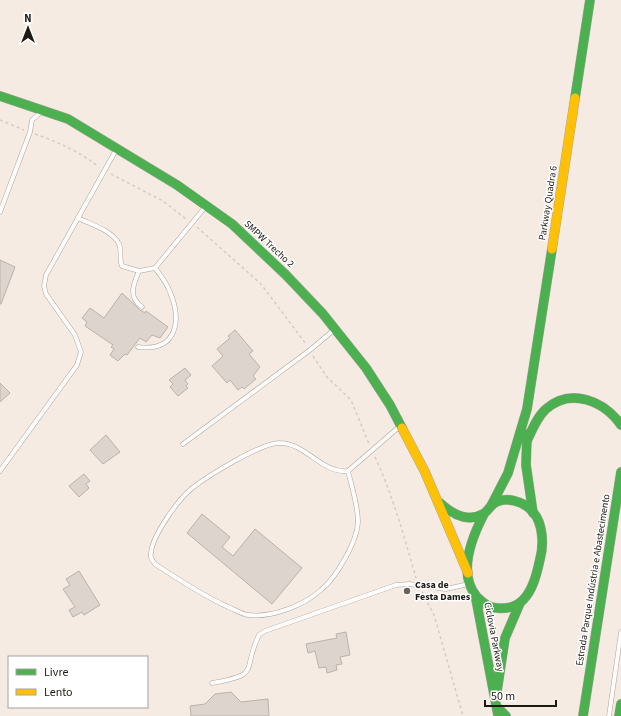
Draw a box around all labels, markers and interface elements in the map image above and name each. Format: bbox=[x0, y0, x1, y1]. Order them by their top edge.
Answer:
north arrow bbox=[8, 8, 48, 48]
text: N bbox=[24, 11, 32, 26]
street label: Parkway Quadra 6 bbox=[535, 165, 561, 241]
street label: SMPW Trecho 2 bbox=[241, 217, 297, 271]
street label: Estrada Parque Indústria e Abastecimento bbox=[572, 493, 614, 667]
place label: Casa de Festa Dames bbox=[415, 578, 471, 604]
marker: Casa de Festa Dames bbox=[402, 586, 412, 596]
street label: Ciclovia Parkway bbox=[480, 601, 508, 673]
legend bbox=[8, 656, 148, 708]
text: Livre bbox=[44, 664, 68, 681]
scale bar bbox=[485, 682, 556, 708]
text: Lento bbox=[44, 684, 73, 701]
text: 50 m bbox=[491, 688, 515, 705]

